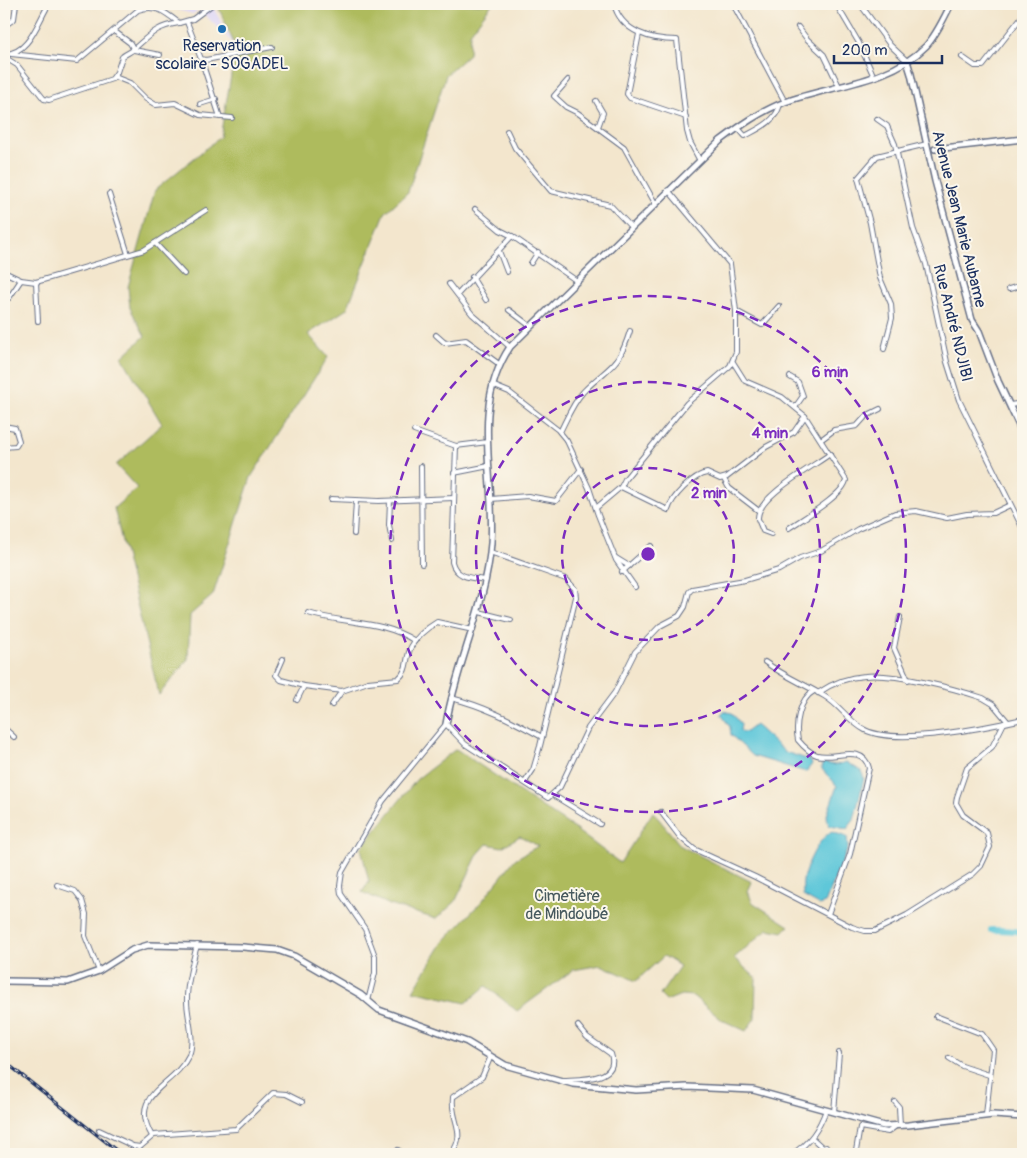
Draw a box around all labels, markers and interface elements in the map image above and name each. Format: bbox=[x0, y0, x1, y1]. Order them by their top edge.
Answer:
marker: Reservation scolaire - SOGADEL bbox=[216, 23, 228, 35]
scale bar bbox=[834, 32, 942, 64]
place label: Reservation scolaire - SOGADEL bbox=[156, 36, 288, 74]
text: 200 m bbox=[842, 41, 887, 60]
street label: Avenue Jean Marie Aubame bbox=[927, 128, 991, 310]
street label: Rue André NDJIBI bbox=[929, 262, 977, 384]
text: 6 min bbox=[812, 363, 849, 382]
text: 4 min bbox=[752, 424, 789, 443]
text: 2 min bbox=[691, 484, 727, 503]
centre of rings bbox=[639, 545, 657, 563]
park label: Cimetière de Mindoubé bbox=[525, 886, 609, 924]

